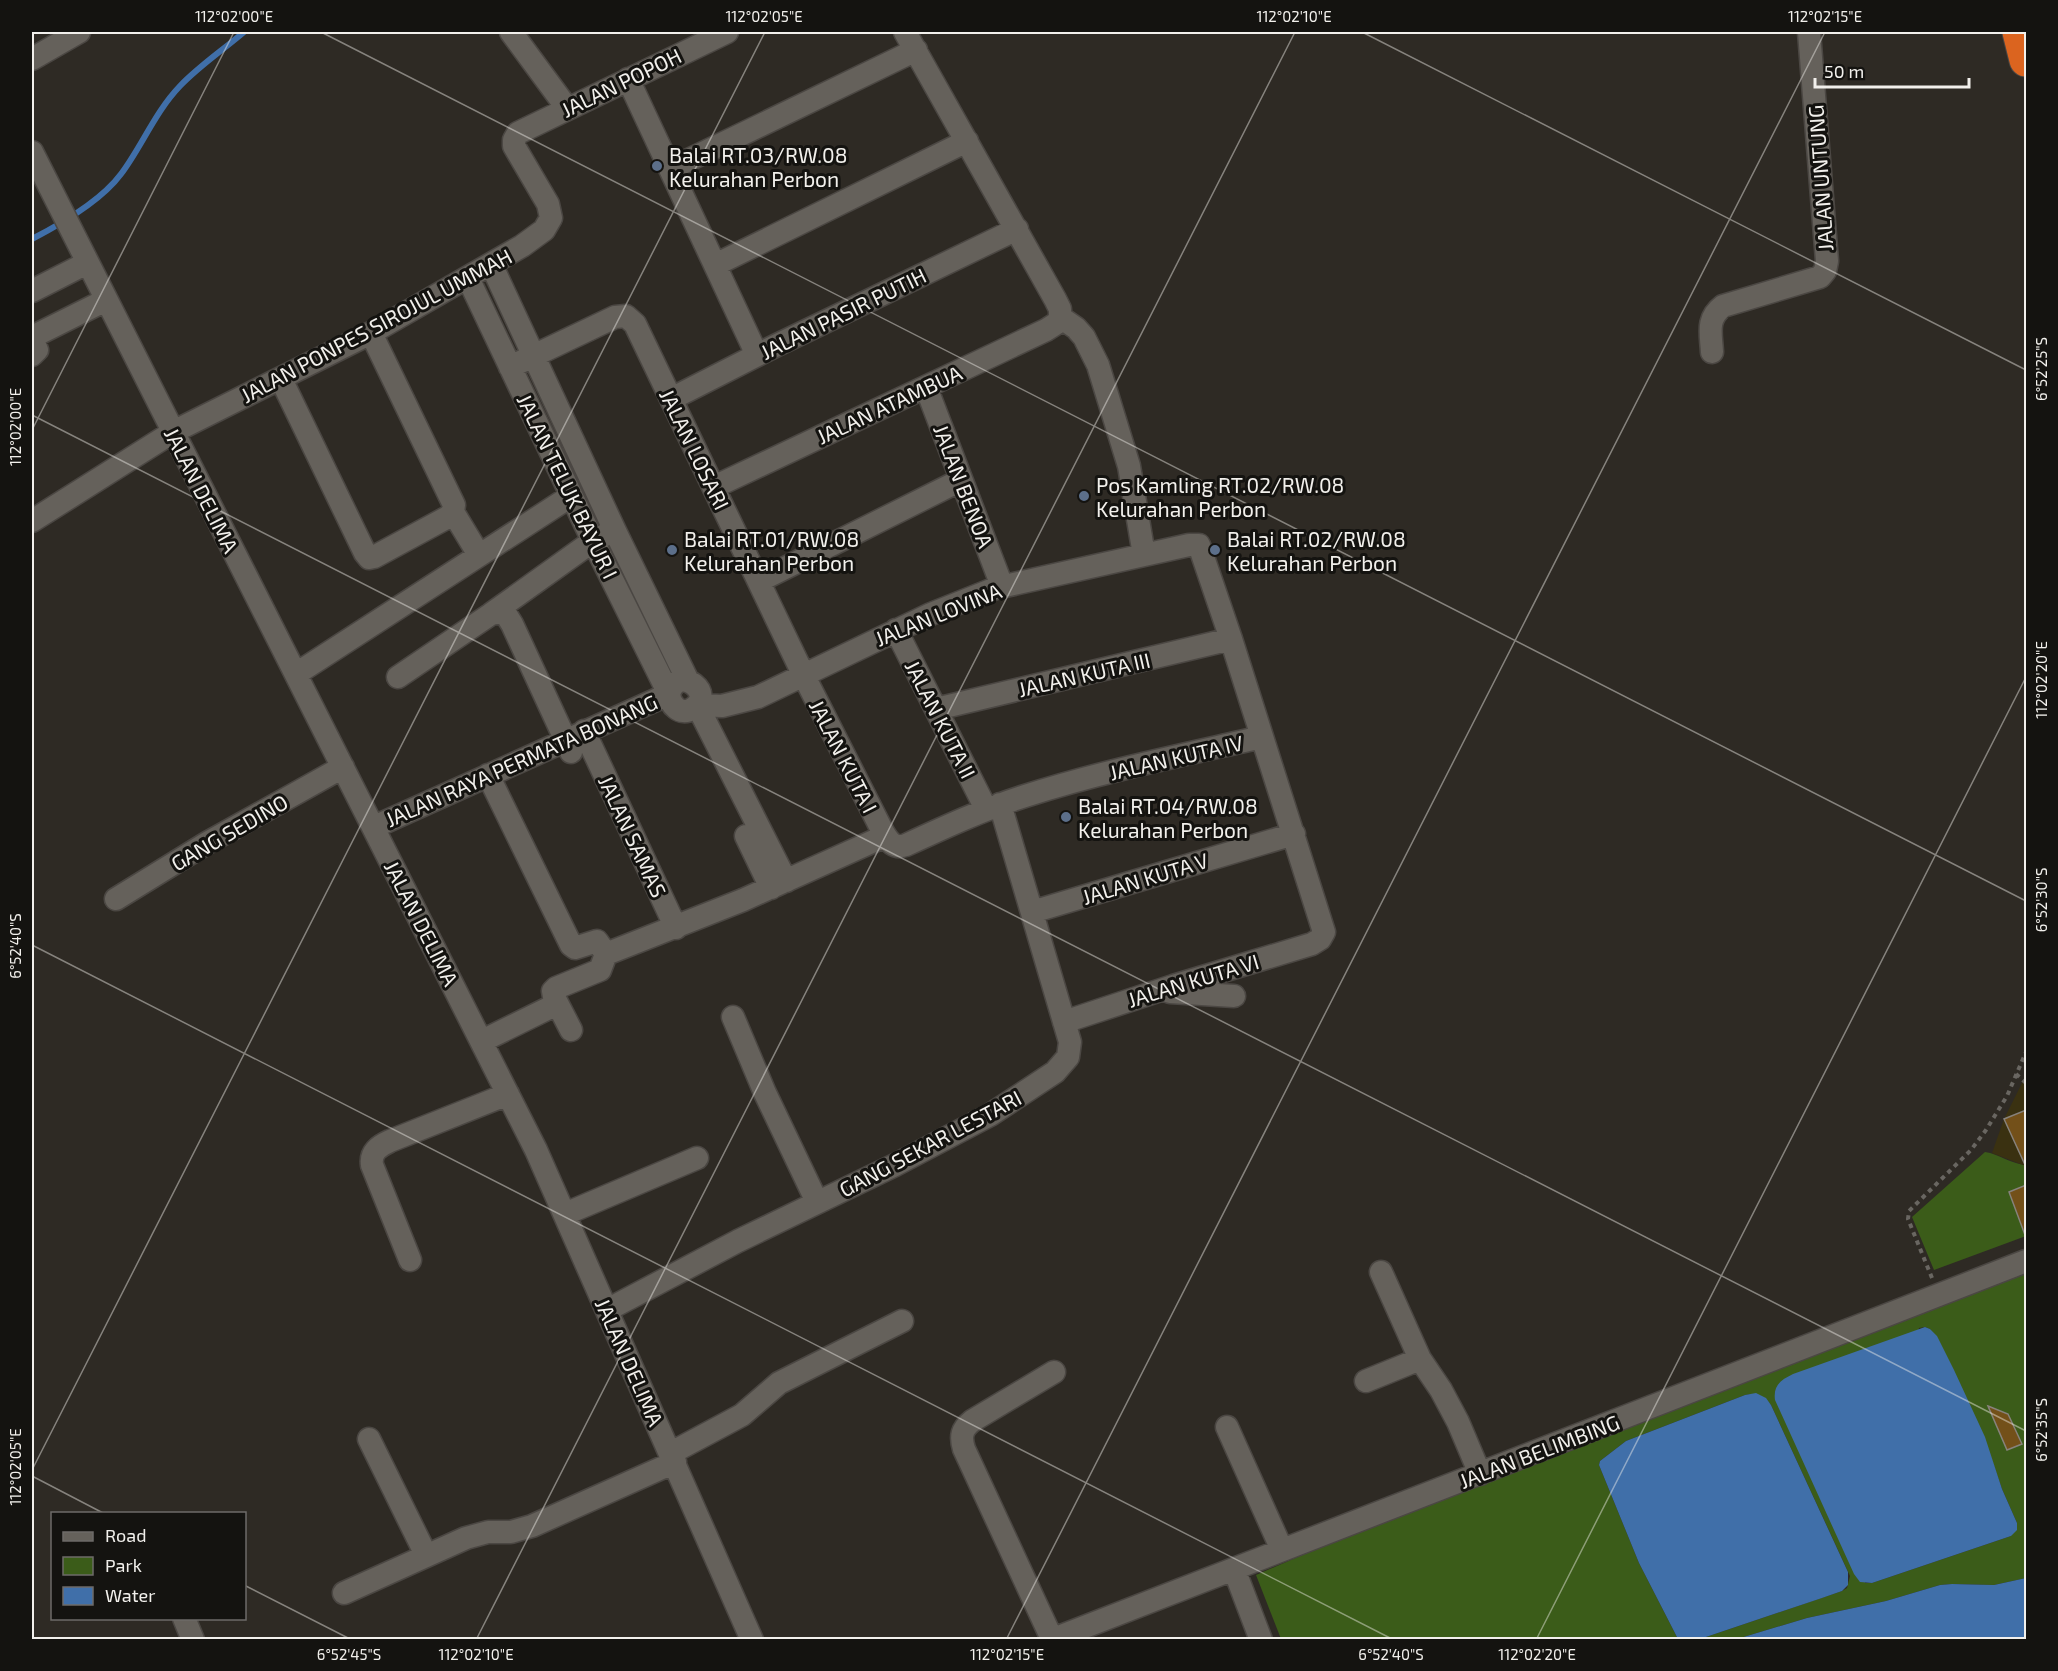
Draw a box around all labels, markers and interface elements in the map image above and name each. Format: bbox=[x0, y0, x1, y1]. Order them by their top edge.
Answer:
text: 112°02'00"E bbox=[195, 7, 273, 25]
text: 112°02'05"E bbox=[725, 7, 803, 25]
text: 112°02'10"E bbox=[1256, 7, 1332, 25]
text: 112°02'15"E bbox=[1788, 7, 1862, 25]
street label: JALAN POPOH bbox=[557, 42, 685, 122]
scale bar bbox=[1815, 51, 1970, 89]
text: 50 m bbox=[1824, 60, 1864, 82]
street label: JALAN UNTUNG bbox=[1802, 104, 1838, 252]
place label: Balai RT.03/RW.08 Kelurahan Perbon bbox=[669, 142, 848, 191]
marker: Balai RT.03/RW.08 Kelurahan Perbon bbox=[650, 159, 664, 173]
street label: JALAN PONPES SIROJUL UMMAH bbox=[236, 243, 516, 407]
street label: JALAN PASIR PUTIH bbox=[756, 262, 930, 364]
text: 6°52'25"S bbox=[2032, 337, 2050, 401]
street label: JALAN ATAMBUA bbox=[812, 359, 966, 449]
street label: JALAN LOSARI bbox=[655, 384, 735, 514]
text: 112°02'00"E bbox=[6, 388, 24, 466]
street label: JALAN TELUK BAYUR I bbox=[512, 390, 624, 582]
street label: JALAN BENOA bbox=[929, 421, 999, 551]
street label: JALAN DELIMA bbox=[160, 423, 244, 557]
place label: Pos Kamling RT.02/RW.08 Kelurahan Perbon bbox=[1096, 472, 1344, 521]
marker: Pos Kamling RT.02/RW.08 Kelurahan Perbon bbox=[1077, 489, 1091, 503]
place label: Balai RT.01/RW.08 Kelurahan Perbon bbox=[684, 526, 859, 575]
place label: Balai RT.02/RW.08 Kelurahan Perbon bbox=[1227, 526, 1406, 575]
marker: Balai RT.01/RW.08 Kelurahan Perbon bbox=[665, 543, 679, 557]
marker: Balai RT.02/RW.08 Kelurahan Perbon bbox=[1208, 543, 1222, 557]
street label: JALAN LOVINA bbox=[871, 577, 1005, 651]
text: 112°02'20"E bbox=[2032, 641, 2050, 719]
street label: JALAN KUTA III bbox=[1016, 647, 1152, 701]
street label: JALAN KUTA II bbox=[901, 656, 981, 782]
street label: JALAN RAYA PERMATA BONANG bbox=[381, 689, 661, 831]
street label: JALAN KUTA I bbox=[805, 695, 883, 817]
street label: JALAN KUTA IV bbox=[1107, 729, 1245, 785]
street label: JALAN SAMAS bbox=[594, 771, 672, 901]
street label: GANG SEDINO bbox=[166, 788, 292, 876]
place label: Balai RT.04/RW.08 Kelurahan Perbon bbox=[1078, 793, 1258, 842]
marker: Balai RT.04/RW.08 Kelurahan Perbon bbox=[1059, 810, 1073, 824]
street label: JALAN KUTA V bbox=[1079, 847, 1211, 909]
street label: JALAN DELIMA bbox=[380, 856, 464, 990]
text: 6°52'30"S bbox=[2032, 868, 2050, 932]
text: 6°52'40"S bbox=[6, 913, 24, 979]
street label: JALAN KUTA VI bbox=[1124, 948, 1262, 1012]
street label: GANG SEKAR LESTARI bbox=[835, 1084, 1025, 1202]
street label: JALAN DELIMA bbox=[591, 1294, 669, 1430]
text: 6°52'35"S bbox=[2032, 1398, 2050, 1462]
street label: JALAN BELIMBING bbox=[1455, 1409, 1623, 1493]
text: 112°02'05"E bbox=[6, 1428, 24, 1506]
legend bbox=[51, 1512, 246, 1620]
text: Road bbox=[105, 1524, 146, 1546]
text: Park bbox=[105, 1554, 142, 1576]
text: Water bbox=[105, 1584, 155, 1606]
text: 6°52'45"S bbox=[317, 1645, 381, 1663]
text: 112°02'10"E bbox=[438, 1645, 514, 1663]
text: 112°02'15"E bbox=[970, 1645, 1044, 1663]
text: 6°52'40"S bbox=[1358, 1645, 1424, 1663]
text: 112°02'20"E bbox=[1498, 1645, 1576, 1663]

